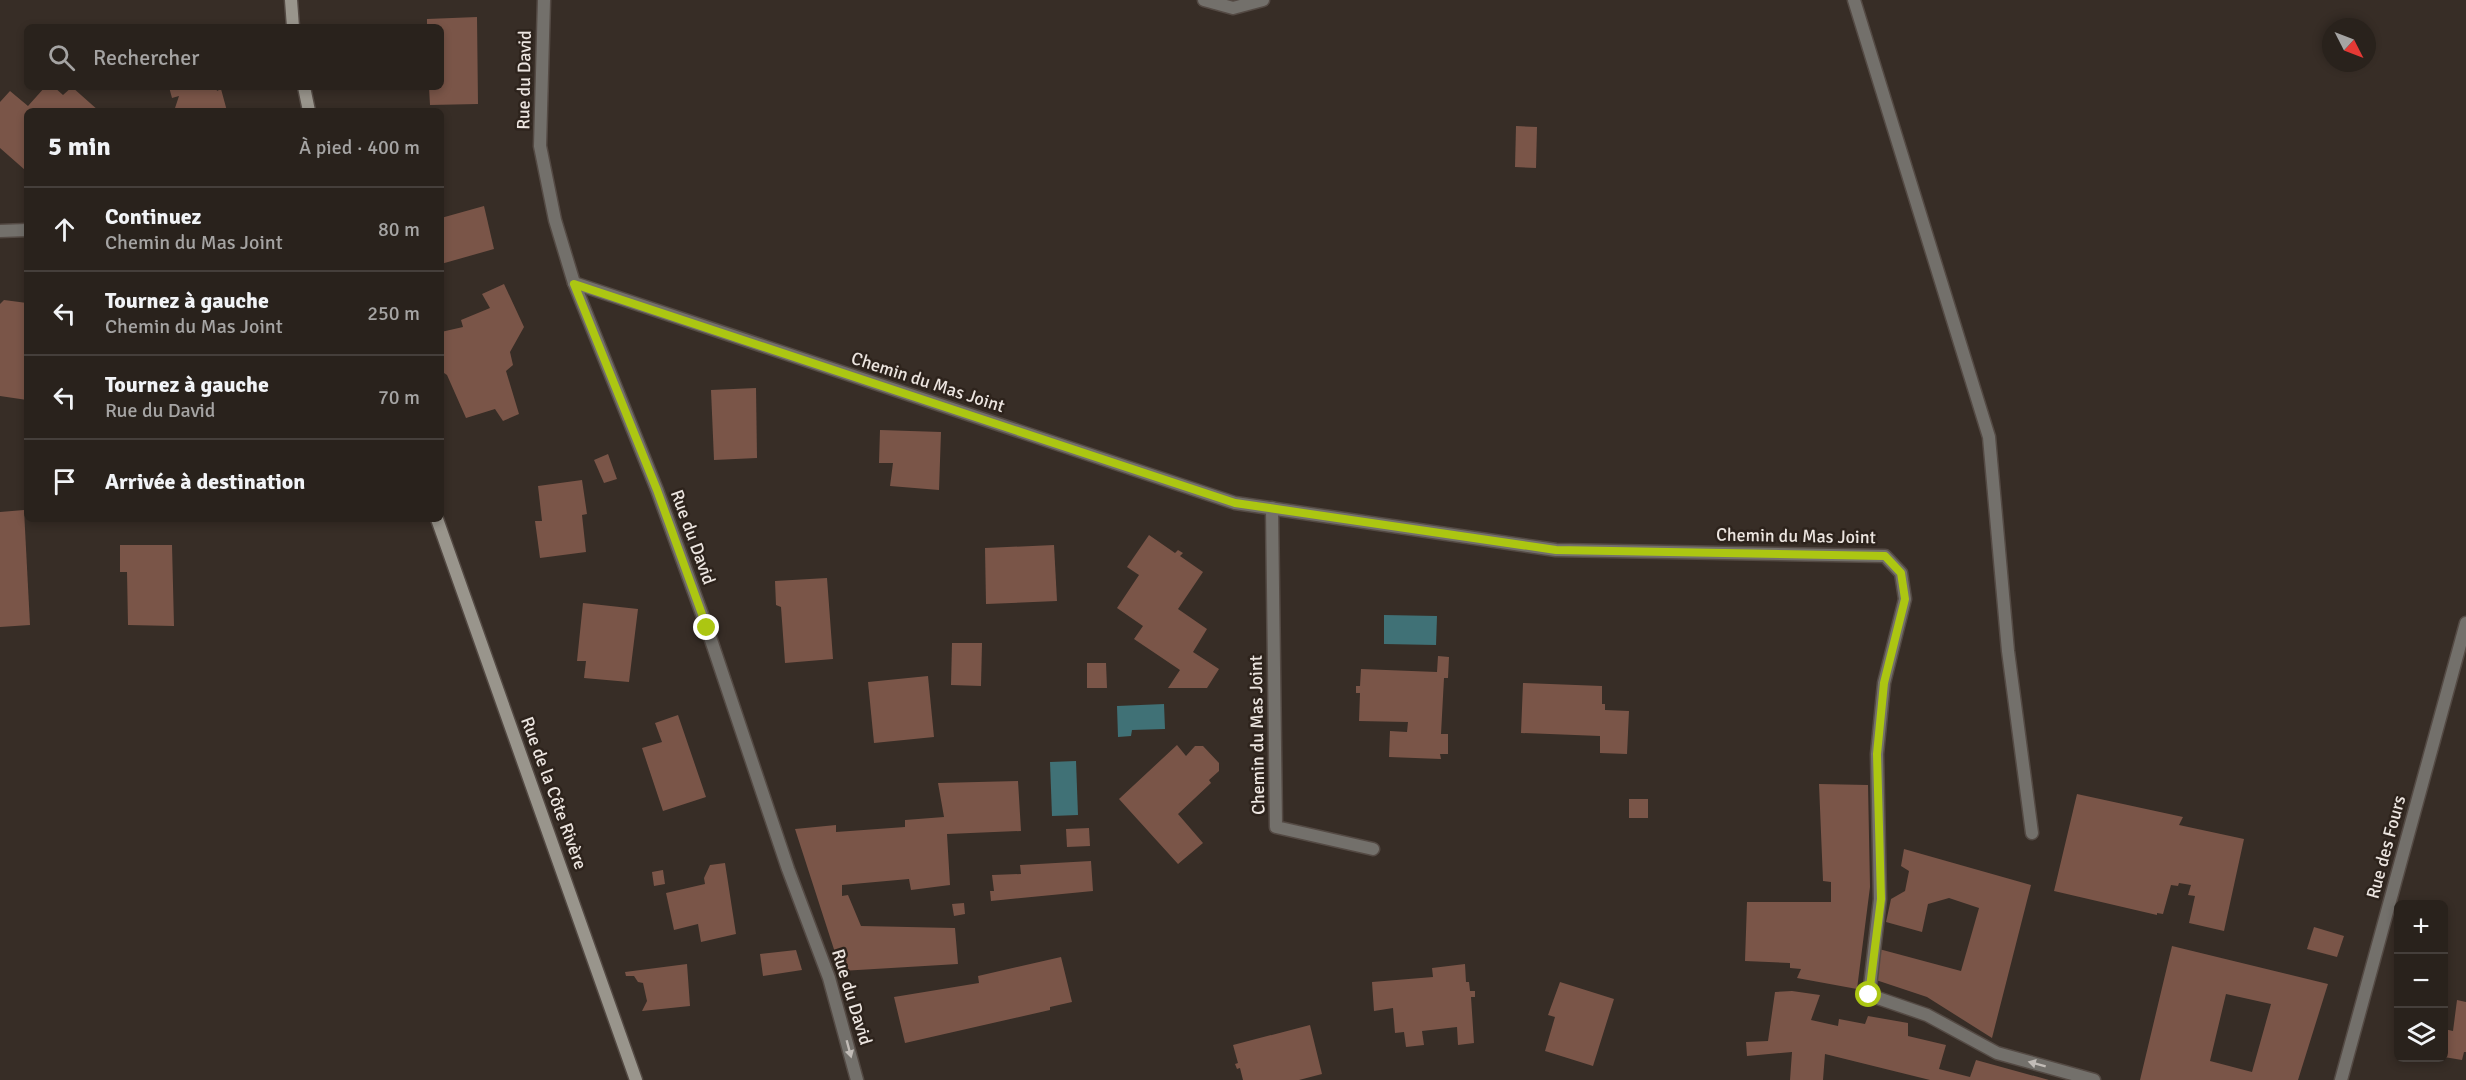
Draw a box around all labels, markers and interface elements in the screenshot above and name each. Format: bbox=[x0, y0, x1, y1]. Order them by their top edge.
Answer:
north arrow bbox=[2322, 18, 2376, 72]
search box bbox=[24, 24, 444, 90]
street label: Rue du David bbox=[512, 30, 536, 130]
icon: search bbox=[45, 41, 78, 74]
text: Rechercher bbox=[93, 44, 199, 71]
text: 5 min bbox=[48, 131, 111, 163]
text: À pied · 400 m bbox=[299, 135, 420, 160]
text: Continuez bbox=[105, 203, 201, 230]
icon: ahead bbox=[48, 213, 81, 246]
text: 80 m bbox=[378, 217, 420, 242]
text: Chemin du Mas Joint bbox=[105, 230, 283, 255]
text: Tournez à gauche bbox=[105, 287, 269, 314]
icon: left bbox=[48, 297, 81, 330]
text: 250 m bbox=[367, 301, 420, 326]
text: Chemin du Mas Joint bbox=[105, 314, 283, 339]
street label: Chemin du Mas Joint bbox=[849, 347, 1007, 417]
text: Tournez à gauche bbox=[105, 371, 269, 398]
icon: left bbox=[48, 381, 81, 414]
text: 70 m bbox=[378, 385, 420, 410]
text: Rue du David bbox=[105, 398, 215, 423]
icon: arrive bbox=[48, 465, 81, 498]
text: Arrivée à destination bbox=[105, 468, 305, 495]
street label: Rue du David bbox=[666, 487, 720, 587]
street label: Chemin du Mas Joint bbox=[1716, 524, 1876, 548]
route end bbox=[693, 614, 719, 640]
street label: Chemin du Mas Joint bbox=[1245, 655, 1269, 815]
street label: Rue de la Côte Rivère bbox=[516, 714, 592, 872]
street label: Rue des Fours bbox=[2362, 793, 2410, 901]
map controls bbox=[2394, 900, 2448, 1062]
button: + bbox=[2394, 900, 2448, 954]
street label: Rue du David bbox=[827, 946, 877, 1048]
button: − bbox=[2394, 954, 2448, 1008]
route start bbox=[1855, 981, 1881, 1007]
button: layers bbox=[2394, 1008, 2448, 1062]
one-way arrow bbox=[845, 1040, 854, 1058]
one-way arrow bbox=[2028, 1059, 2046, 1068]

